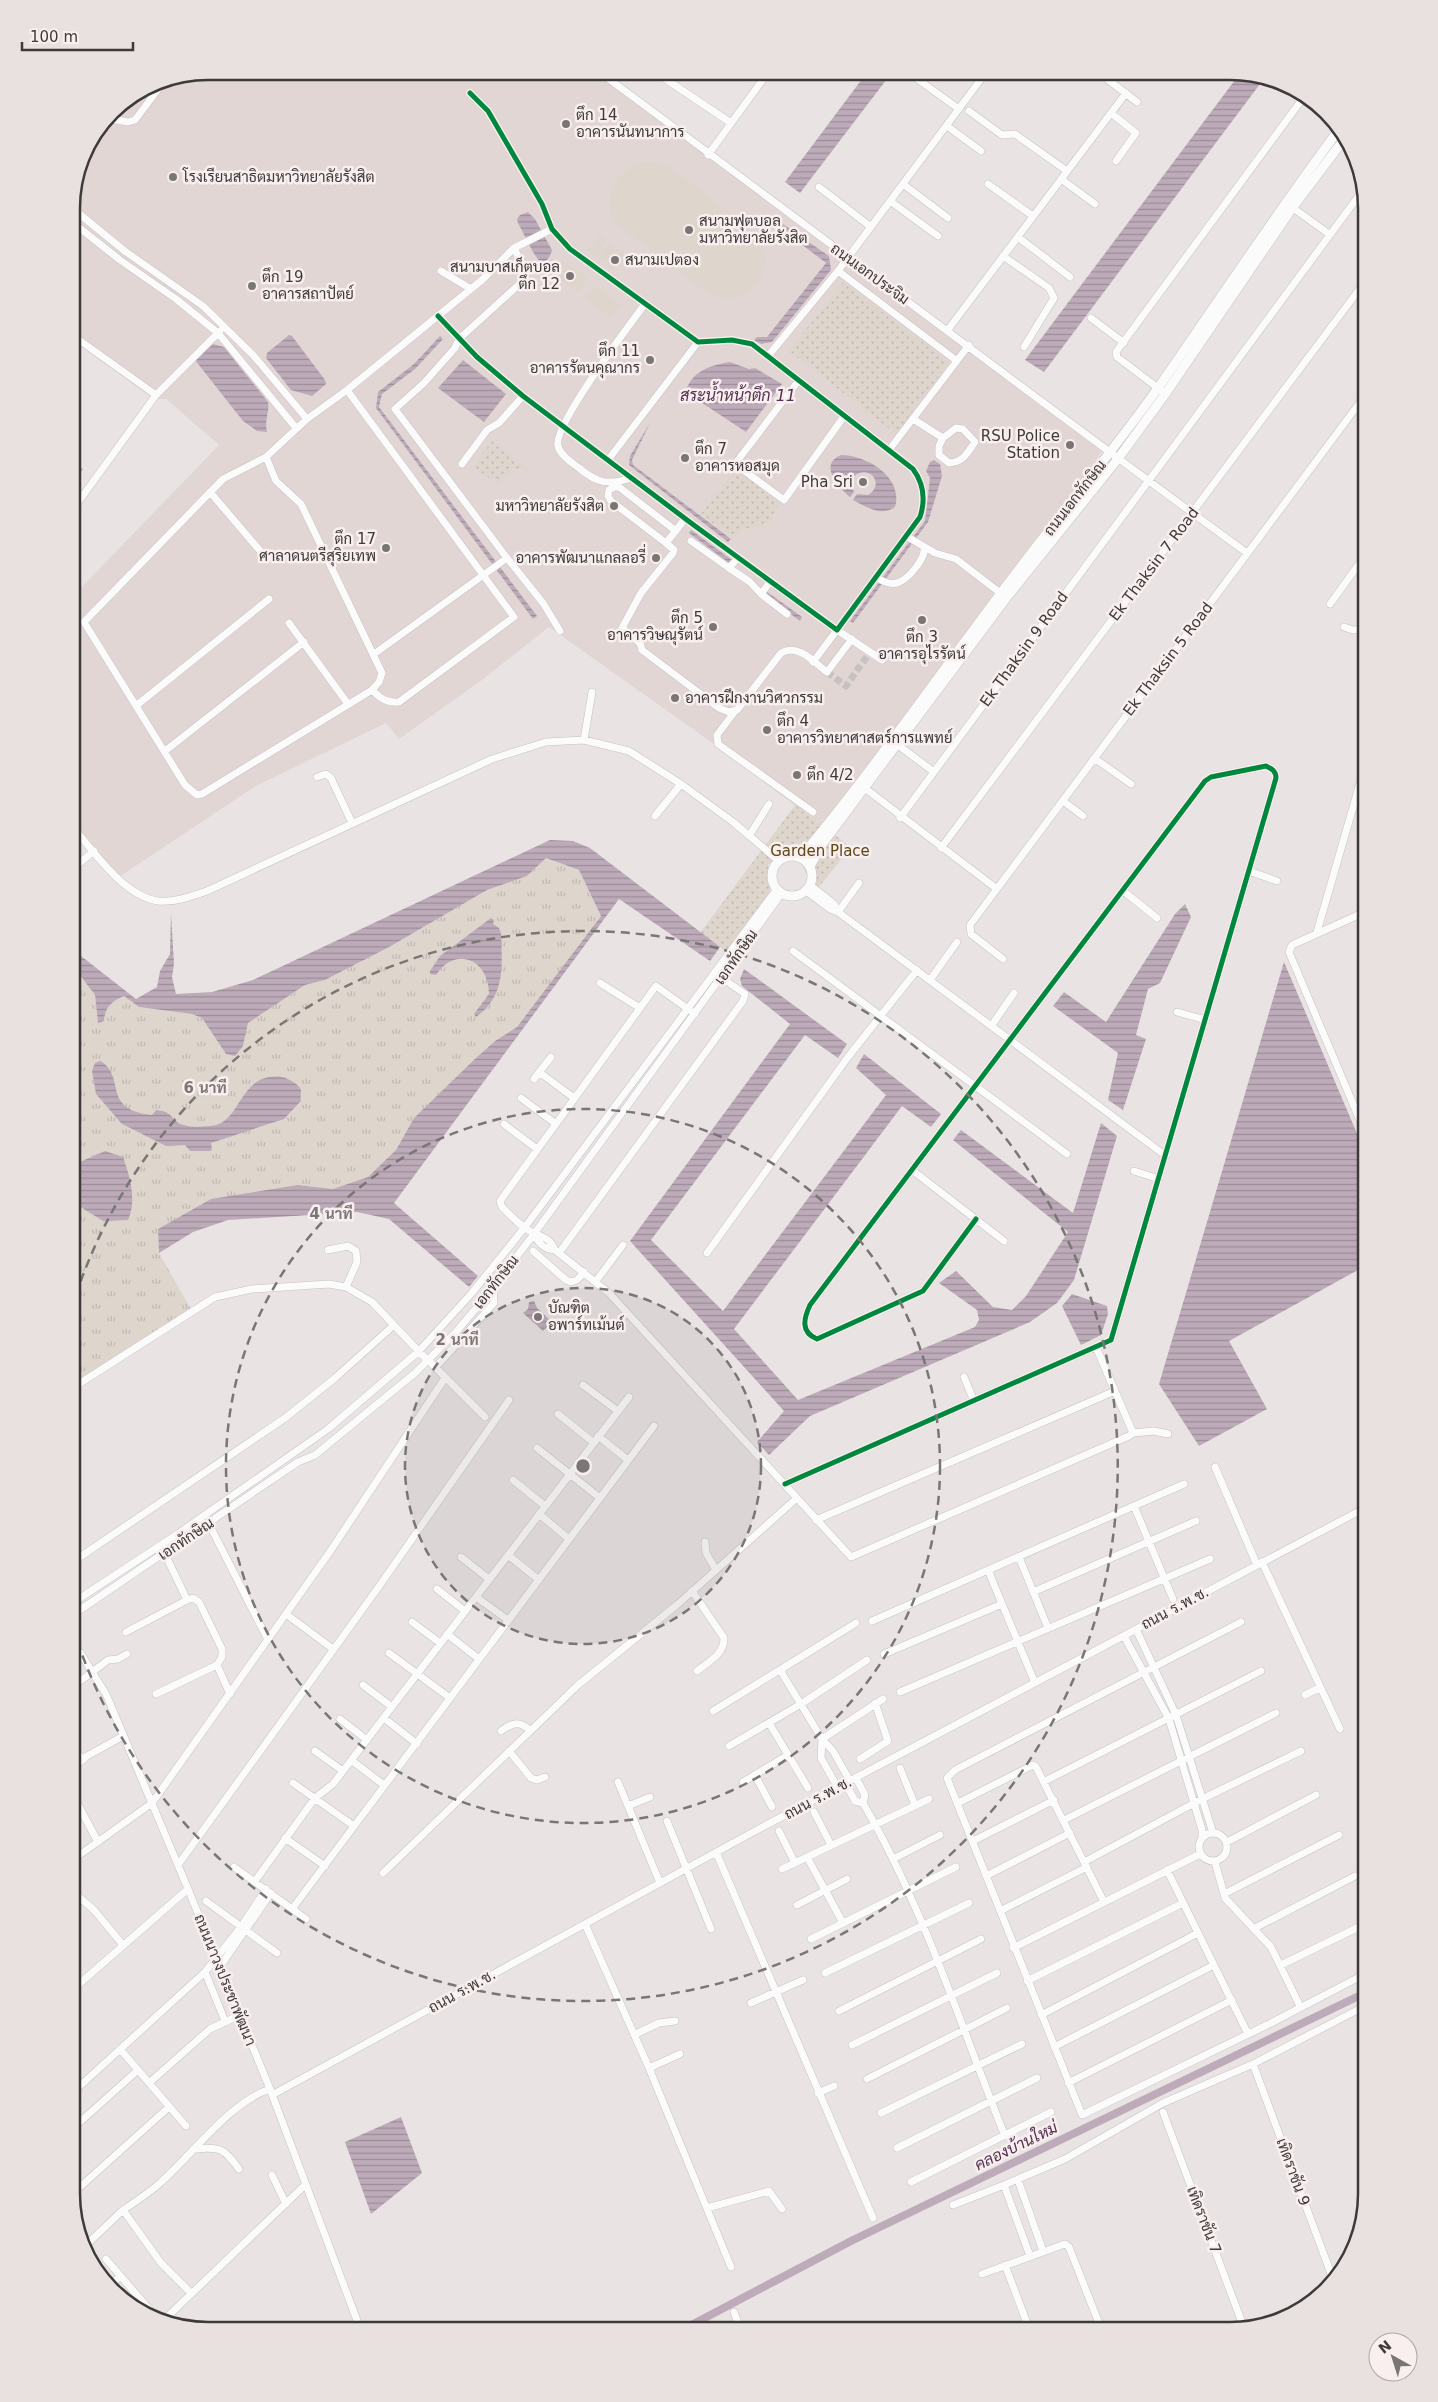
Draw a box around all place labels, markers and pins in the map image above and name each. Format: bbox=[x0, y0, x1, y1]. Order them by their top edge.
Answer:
place label: ตึก 14 อาคารนันทนาการ bbox=[576, 105, 685, 141]
marker: ตึก 14 อาคารนันทนาการ bbox=[560, 118, 572, 130]
place label: โรงเรียนสาธิตมหาวิทยาลัยรังสิต bbox=[182, 167, 375, 186]
marker: โรงเรียนสาธิตมหาวิทยาลัยรังสิต bbox=[167, 171, 179, 183]
place label: สนามฟุตบอล มหาวิทยาลัยรังสิต bbox=[699, 212, 808, 247]
marker: สนามฟุตบอล มหาวิทยาลัยรังสิต bbox=[683, 224, 695, 236]
place label: สนามเปตอง bbox=[625, 251, 699, 269]
marker: สนามเปตอง bbox=[609, 254, 621, 266]
place label: สนามบาสเก็ตบอล ตึก 12 bbox=[450, 256, 560, 293]
place label: ตึก 19 อาคารสถาปัตย์ bbox=[262, 267, 354, 303]
marker: สนามบาสเก็ตบอล ตึก 12 bbox=[564, 270, 576, 282]
marker: ตึก 19 อาคารสถาปัตย์ bbox=[246, 280, 258, 292]
place label: ตึก 11 อาคารรัตนคุณากร bbox=[530, 341, 640, 379]
marker: ตึก 11 อาคารรัตนคุณากร bbox=[644, 354, 656, 366]
place label: RSU Police Station bbox=[981, 427, 1060, 462]
place label: ตึก 7 อาคารหอสมุด bbox=[695, 439, 780, 477]
marker: RSU Police Station bbox=[1064, 439, 1076, 451]
marker: ตึก 7 อาคารหอสมุด bbox=[679, 452, 691, 464]
place label: Pha Sri bbox=[801, 473, 853, 491]
marker: Pha Sri bbox=[857, 476, 869, 488]
place label: มหาวิทยาลัยรังสิต bbox=[495, 497, 604, 515]
marker: มหาวิทยาลัยรังสิต bbox=[608, 500, 620, 512]
place label: ตึก 17 ศาลาดนตรีสุริยเทพ bbox=[259, 529, 376, 567]
marker: ตึก 17 ศาลาดนตรีสุริยเทพ bbox=[380, 542, 392, 554]
place label: อาคารพัฒนาแกลลอรี่ bbox=[515, 543, 646, 567]
marker: อาคารพัฒนาแกลลอรี่ bbox=[650, 552, 662, 564]
place label: ตึก 5 อาคารวิษณุรัตน์ bbox=[607, 608, 703, 646]
marker: ตึก 3 อาคารอุไรรัตน์ bbox=[916, 614, 928, 626]
marker: ตึก 5 อาคารวิษณุรัตน์ bbox=[707, 621, 719, 633]
place label: ตึก 3 อาคารอุไรรัตน์ bbox=[878, 627, 966, 665]
place label: อาคารฝึกงานวิศวกรรม bbox=[685, 688, 823, 707]
marker: อาคารฝึกงานวิศวกรรม bbox=[669, 692, 681, 704]
place label: ตึก 4 อาคารวิทยาศาสตร์การแพทย์ bbox=[777, 711, 953, 747]
marker: ตึก 4 อาคารวิทยาศาสตร์การแพทย์ bbox=[761, 724, 773, 736]
place label: ตึก 4/2 bbox=[807, 765, 854, 784]
marker: ตึก 4/2 bbox=[791, 769, 803, 781]
place label: บัณฑิต อพาร์ทเม้นต์ bbox=[548, 1299, 625, 1334]
marker: บัณฑิต อพาร์ทเม้นต์ bbox=[532, 1311, 544, 1323]
centre of rings bbox=[574, 1457, 592, 1475]

